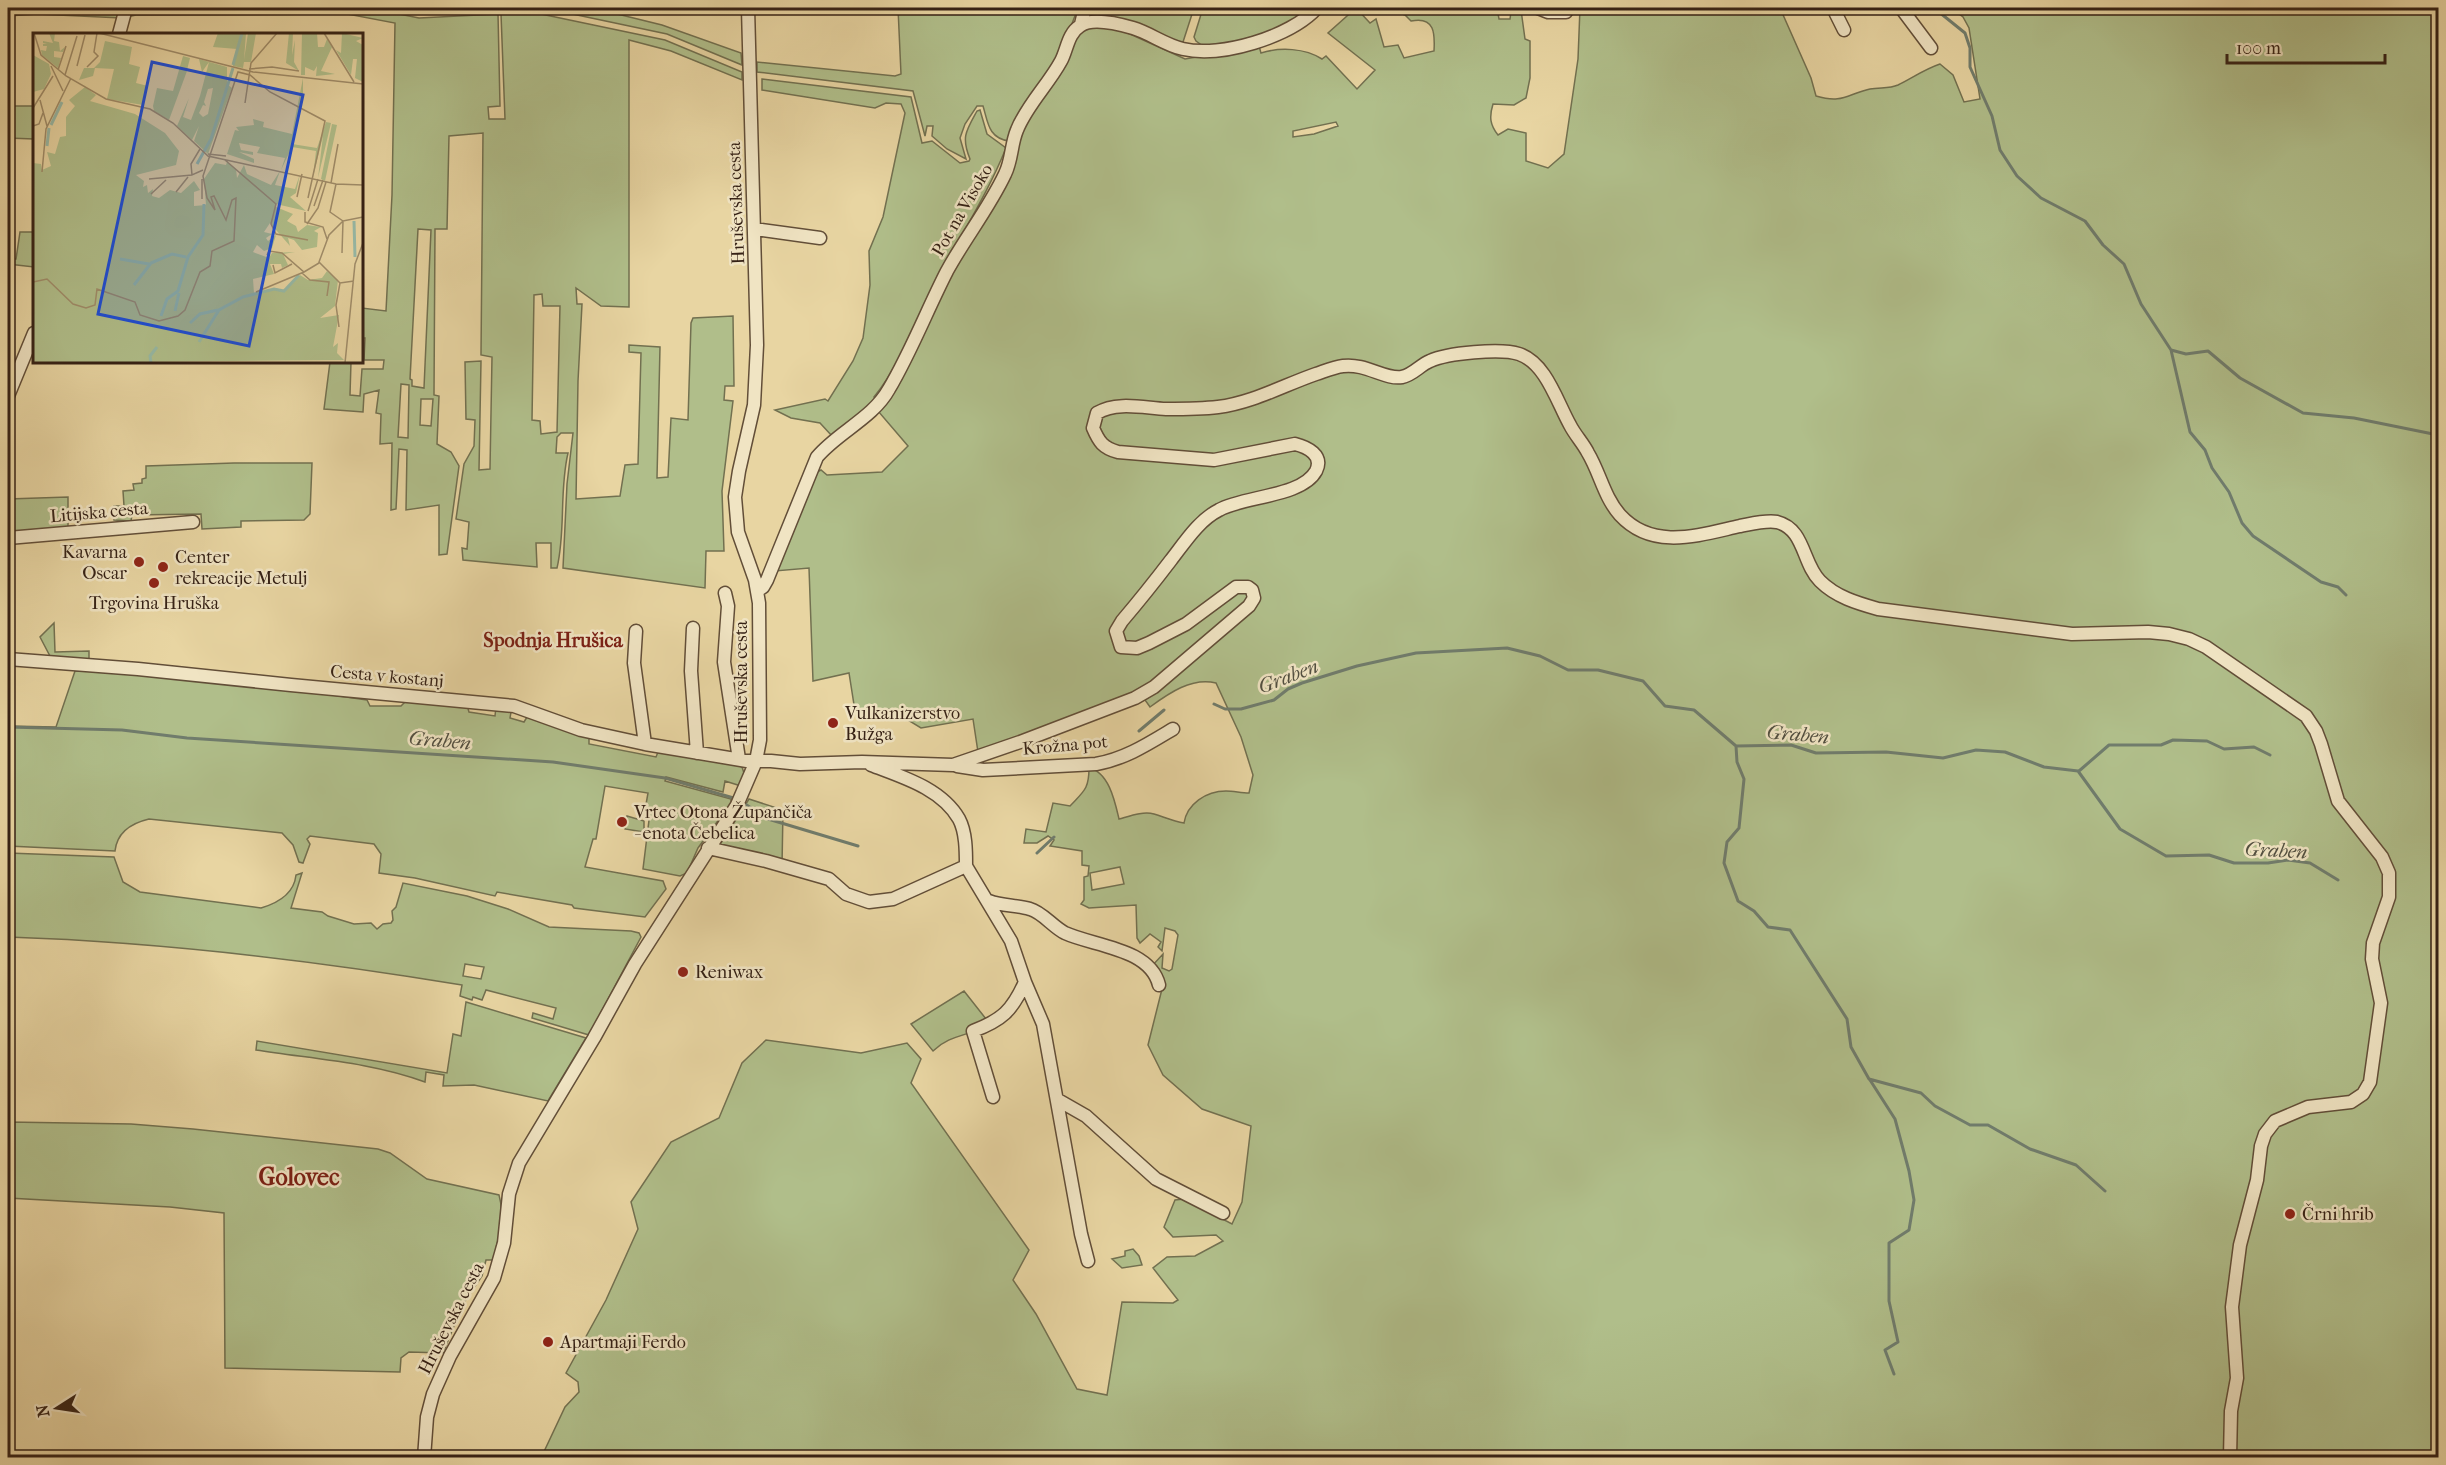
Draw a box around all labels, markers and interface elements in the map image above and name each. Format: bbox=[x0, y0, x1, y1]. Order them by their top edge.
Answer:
scale bar bbox=[2227, 27, 2384, 65]
inset map bbox=[33, 33, 363, 363]
text: 100 m bbox=[2236, 38, 2281, 59]
street label: Hruševska cesta bbox=[724, 141, 749, 265]
street label: Pot na Visoko bbox=[928, 160, 997, 260]
street label: Litijska cesta bbox=[49, 498, 150, 527]
place label: Kavarna Oscar bbox=[62, 542, 128, 584]
place label: Center rekreacije Metulj bbox=[175, 547, 307, 589]
marker: Kavarna Oscar bbox=[132, 555, 146, 569]
marker: Center rekreacije Metulj bbox=[156, 560, 170, 574]
marker: Trgovina Hruška bbox=[147, 576, 161, 590]
place label: Trgovina Hruška bbox=[89, 593, 220, 614]
street label: Hruševska cesta bbox=[731, 620, 752, 743]
district label: Spodnja Hrušica bbox=[483, 629, 623, 652]
water label: Graben bbox=[1255, 655, 1321, 698]
street label: Cesta v kostanj bbox=[329, 661, 444, 692]
place label: Vulkanizerstvo Bužga bbox=[844, 703, 960, 745]
marker: Vulkanizerstvo Bužga bbox=[826, 716, 840, 730]
water label: Graben bbox=[1766, 720, 1830, 749]
water label: Graben bbox=[408, 726, 472, 755]
street label: Krožna pot bbox=[1022, 731, 1109, 760]
place label: Vrtec Otona Župančiča - enota Čebelica bbox=[633, 800, 813, 844]
marker: Vrtec Otona Župančiča - enota Čebelica bbox=[615, 815, 629, 829]
water label: Graben bbox=[2244, 837, 2308, 864]
place label: Reniwax bbox=[695, 962, 764, 983]
marker: Reniwax bbox=[676, 965, 690, 979]
district label: Golovec bbox=[258, 1163, 340, 1191]
place label: Črni hrib bbox=[2302, 1202, 2374, 1225]
marker: Črni hrib bbox=[2283, 1207, 2297, 1221]
street label: Hruševska cesta bbox=[414, 1258, 489, 1378]
place label: Apartmaji Ferdo bbox=[559, 1332, 686, 1353]
marker: Apartmaji Ferdo bbox=[541, 1335, 555, 1349]
north arrow bbox=[27, 1378, 87, 1438]
text: N bbox=[32, 1402, 53, 1419]

